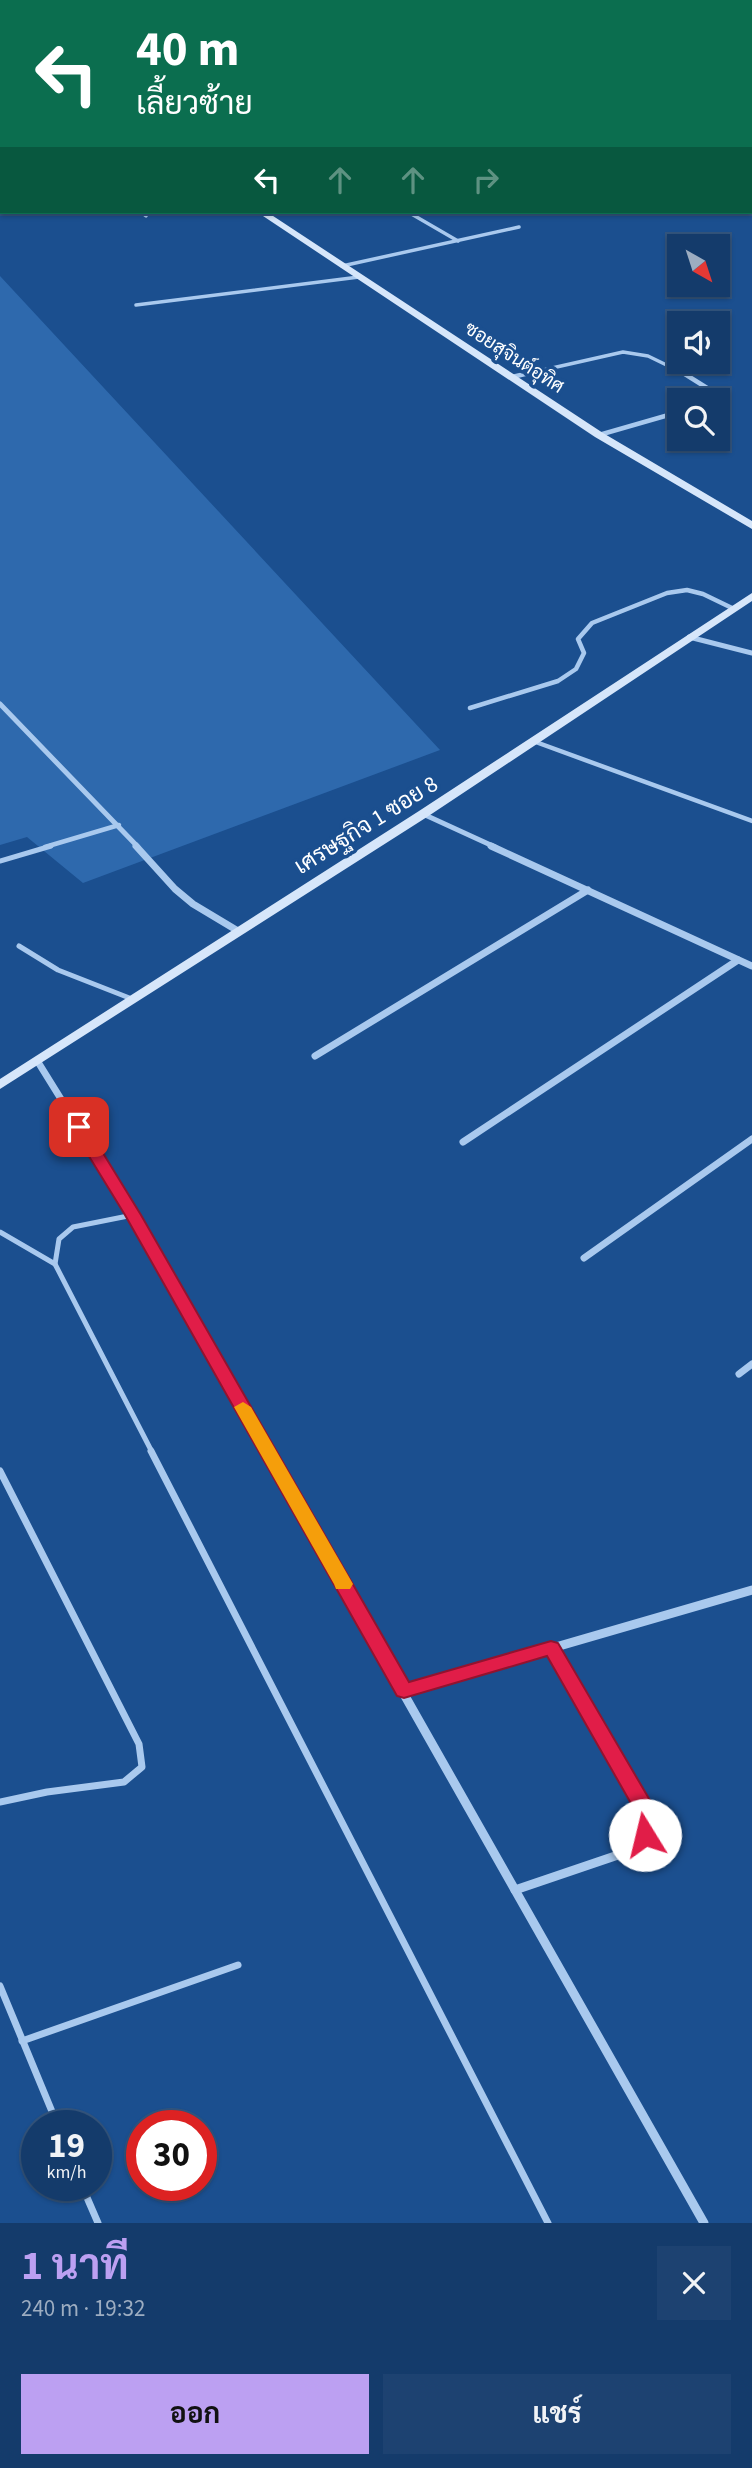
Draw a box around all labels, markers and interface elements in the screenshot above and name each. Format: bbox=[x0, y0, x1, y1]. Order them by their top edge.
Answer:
text: 40 m bbox=[136, 15, 240, 85]
icon: left bbox=[21, 28, 112, 119]
text: เลี้ยวซ้าย bbox=[136, 81, 253, 127]
icon: left bbox=[248, 161, 286, 199]
icon: ahead bbox=[321, 161, 359, 199]
icon: ahead bbox=[394, 161, 432, 199]
icon: right bbox=[467, 161, 505, 199]
north arrow bbox=[667, 234, 730, 298]
map controls bbox=[667, 234, 730, 451]
button: sound bbox=[667, 311, 730, 374]
street label: ซอยสุจินต์อุทิศ bbox=[459, 316, 569, 400]
button: search bbox=[667, 388, 730, 451]
street label: เศรษฐกิจ 1 ซอย 8 bbox=[288, 768, 444, 882]
pin bbox=[49, 1097, 109, 1157]
icon: arrive bbox=[60, 1108, 98, 1146]
position arrow bbox=[608, 1798, 682, 1872]
speed limit sign: 30 bbox=[126, 2110, 217, 2201]
text: 19 bbox=[48, 2121, 85, 2171]
text: km/h bbox=[47, 2160, 86, 2185]
text: 1 นาที bbox=[21, 2236, 129, 2296]
button: close bbox=[657, 2246, 731, 2320]
text: 240 m · 19:32 bbox=[21, 2292, 145, 2325]
button: ออก bbox=[21, 2374, 369, 2454]
button: แชร์ bbox=[383, 2374, 731, 2454]

